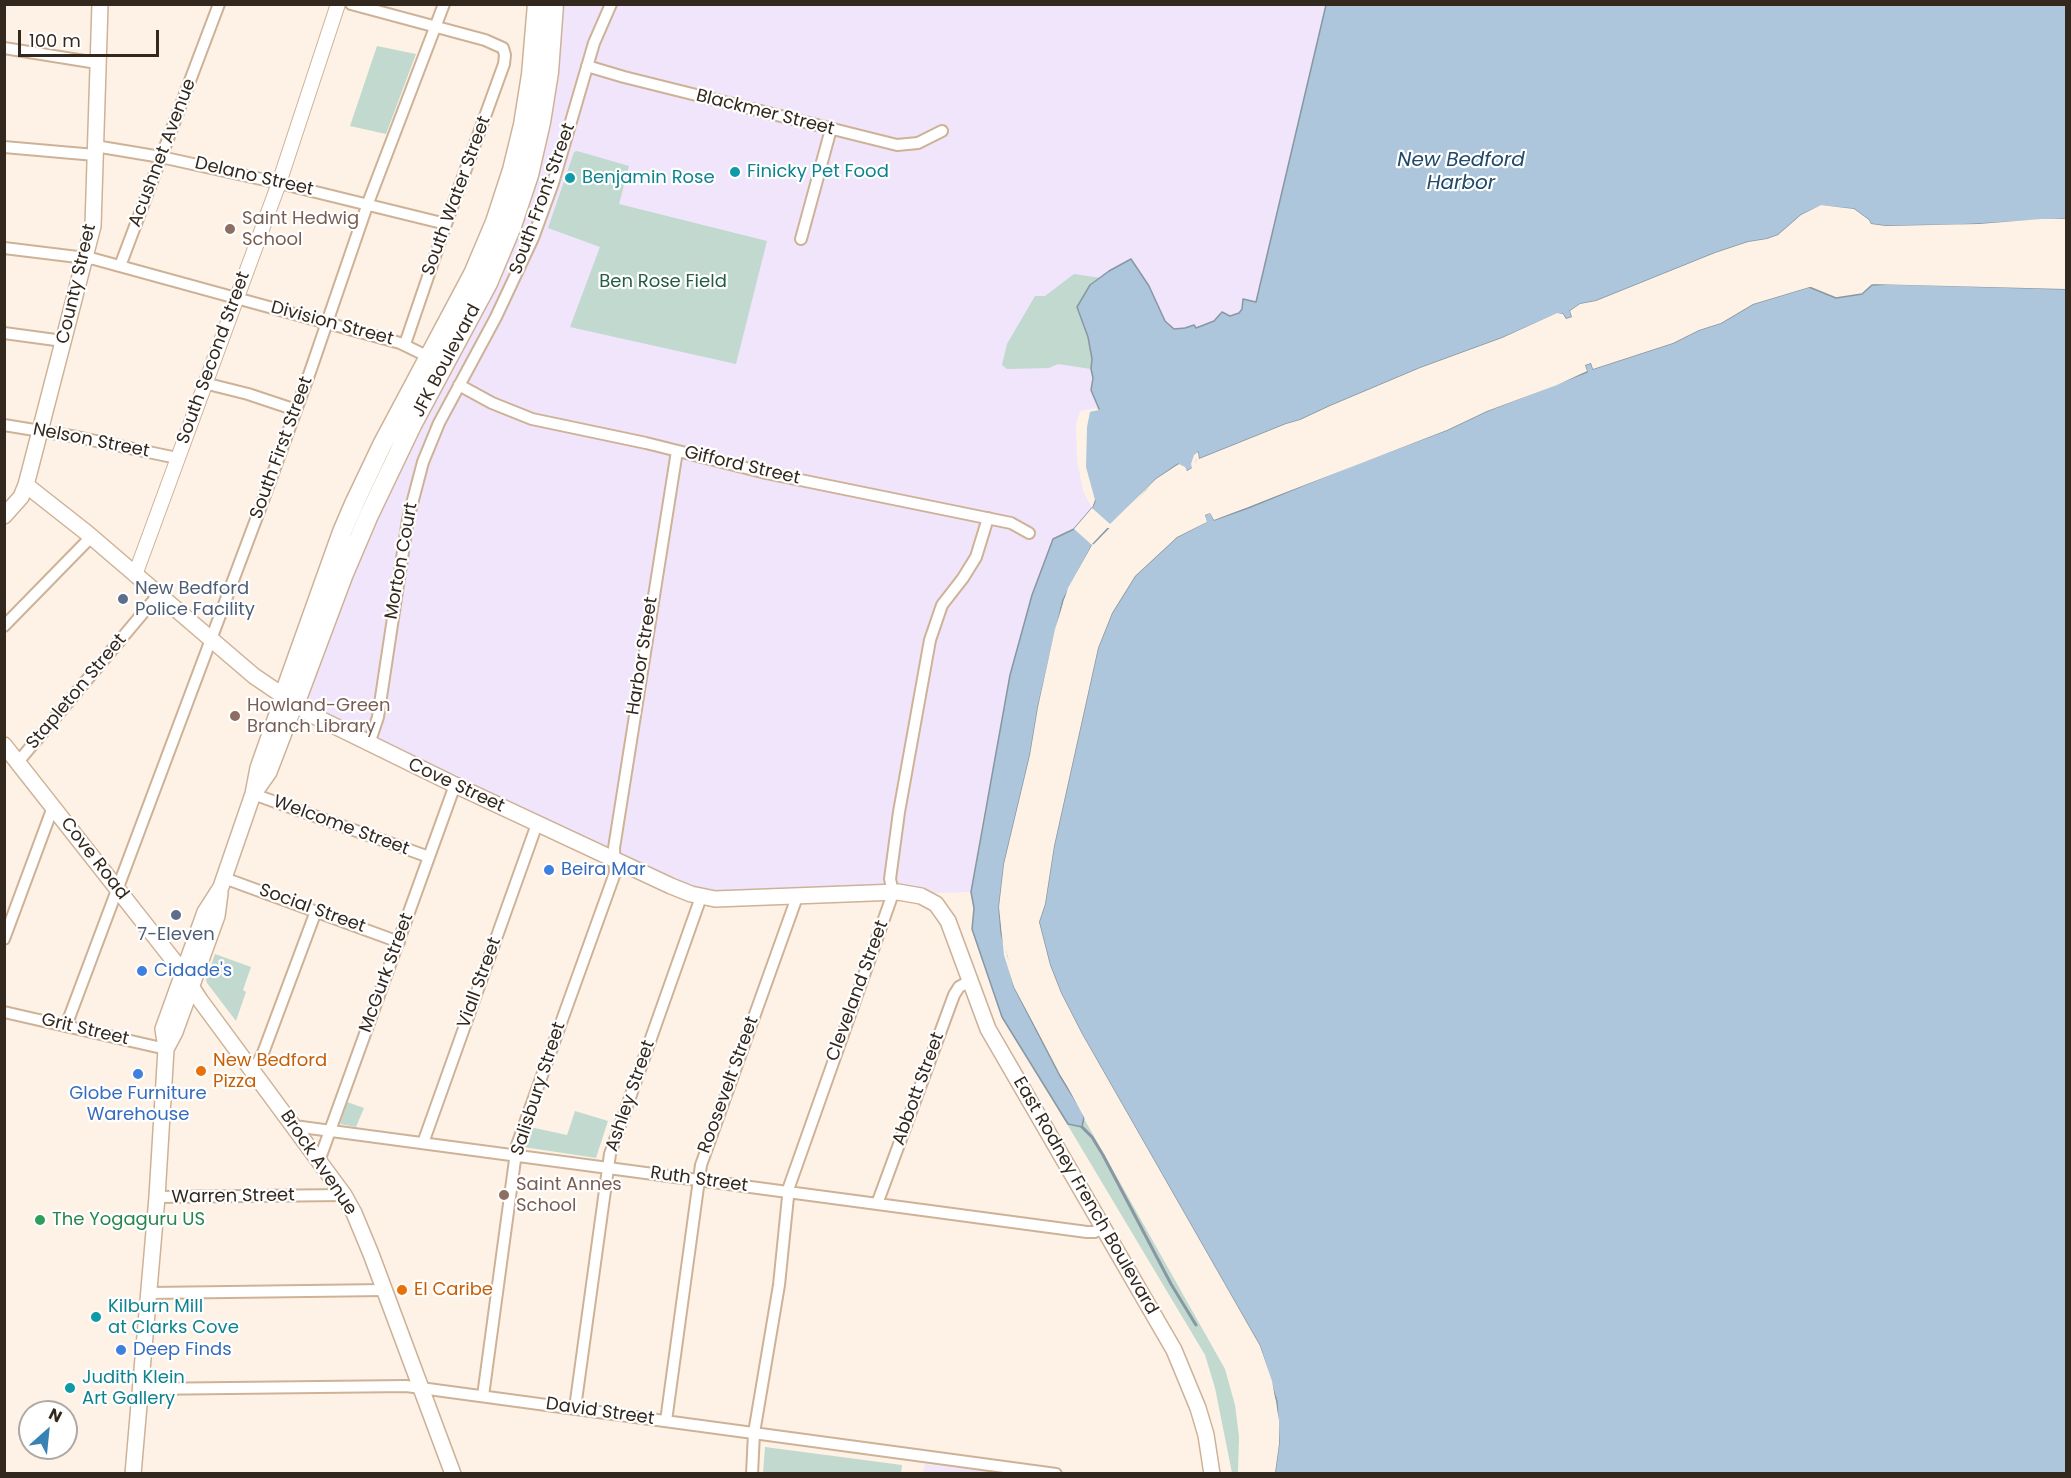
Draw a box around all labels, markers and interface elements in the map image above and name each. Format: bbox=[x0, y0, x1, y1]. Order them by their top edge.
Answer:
scale bar bbox=[21, 18, 162, 56]
text: 100 m bbox=[29, 28, 81, 53]
street label: Acushnet Avenue bbox=[125, 76, 201, 230]
street label: Blackmer Street bbox=[694, 85, 836, 141]
street label: South Water Street bbox=[418, 113, 496, 279]
street label: South Front Street bbox=[506, 120, 580, 278]
water label: New Bedford Harbor bbox=[1397, 149, 1525, 196]
street label: Delano Street bbox=[193, 153, 315, 201]
place label: Finicky Pet Food bbox=[747, 161, 889, 183]
marker: Finicky Pet Food bbox=[728, 165, 742, 179]
place label: Benjamin Rose bbox=[582, 167, 715, 189]
marker: Benjamin Rose bbox=[563, 171, 577, 185]
place label: Saint Hedwig School bbox=[242, 208, 359, 250]
street label: County Street bbox=[53, 222, 101, 346]
marker: Saint Hedwig School bbox=[223, 222, 237, 236]
street label: South Second Street bbox=[173, 269, 255, 447]
park label: Ben Rose Field bbox=[599, 271, 727, 293]
street label: Division Street bbox=[268, 297, 396, 351]
street label: JFK Boulevard bbox=[408, 301, 486, 421]
street label: South First Street bbox=[246, 374, 318, 522]
street label: Nelson Street bbox=[31, 419, 151, 463]
street label: Gifford Street bbox=[682, 442, 802, 490]
street label: Morton Court bbox=[381, 501, 423, 621]
place label: New Bedford Police Facility bbox=[135, 578, 255, 620]
marker: New Bedford Police Facility bbox=[116, 592, 130, 606]
street label: Harbor Street bbox=[623, 595, 663, 717]
street label: Stapleton Street bbox=[22, 630, 132, 754]
place label: Howland-Green Branch Library bbox=[247, 695, 390, 738]
marker: Howland-Green Branch Library bbox=[228, 709, 242, 723]
street label: Cove Street bbox=[404, 754, 508, 818]
street label: Welcome Street bbox=[270, 791, 412, 861]
street label: Cove Road bbox=[55, 814, 133, 904]
place label: Beira Mar bbox=[561, 859, 646, 881]
marker: Beira Mar bbox=[542, 863, 556, 877]
street label: Social Street bbox=[256, 880, 368, 938]
marker: 7-Eleven bbox=[169, 908, 183, 922]
street label: McGurk Street bbox=[355, 910, 419, 1036]
street label: Cleveland Street bbox=[822, 918, 894, 1064]
place label: 7-Eleven bbox=[137, 924, 215, 946]
street label: Viall Street bbox=[454, 935, 506, 1031]
place label: Cidade's bbox=[154, 960, 232, 982]
marker: Cidade's bbox=[135, 964, 149, 978]
street label: Grit Street bbox=[39, 1009, 131, 1051]
street label: Roosevelt Street bbox=[694, 1014, 764, 1156]
street label: Salisbury Street bbox=[507, 1020, 571, 1158]
street label: Abbott Street bbox=[889, 1030, 949, 1148]
street label: Ashley Street bbox=[602, 1038, 660, 1154]
place label: New Bedford Pizza bbox=[213, 1050, 327, 1092]
marker: New Bedford Pizza bbox=[194, 1064, 208, 1078]
marker: Globe Furniture Warehouse bbox=[131, 1067, 145, 1081]
street label: East Rodney French Boulevard bbox=[1008, 1073, 1162, 1319]
place label: Globe Furniture Warehouse bbox=[69, 1083, 207, 1126]
street label: Brock Avenue bbox=[275, 1106, 361, 1220]
street label: Ruth Street bbox=[649, 1162, 749, 1198]
place label: Saint Annes School bbox=[516, 1174, 622, 1216]
street label: Warren Street bbox=[171, 1185, 295, 1209]
marker: Saint Annes School bbox=[497, 1188, 511, 1202]
place label: The Yogaguru US bbox=[52, 1209, 205, 1231]
marker: The Yogaguru US bbox=[33, 1213, 47, 1227]
place label: El Caribe bbox=[414, 1279, 493, 1301]
marker: El Caribe bbox=[395, 1283, 409, 1297]
place label: Kilburn Mill at Clarks Cove bbox=[108, 1296, 239, 1338]
marker: Kilburn Mill at Clarks Cove bbox=[89, 1310, 103, 1324]
place label: Deep Finds bbox=[133, 1339, 232, 1361]
marker: Deep Finds bbox=[114, 1343, 128, 1357]
place label: Judith Klein Art Gallery bbox=[82, 1367, 185, 1410]
marker: Judith Klein Art Gallery bbox=[63, 1381, 77, 1395]
street label: David Street bbox=[544, 1394, 656, 1430]
north arrow bbox=[18, 1400, 78, 1460]
text: N bbox=[45, 1402, 66, 1428]

